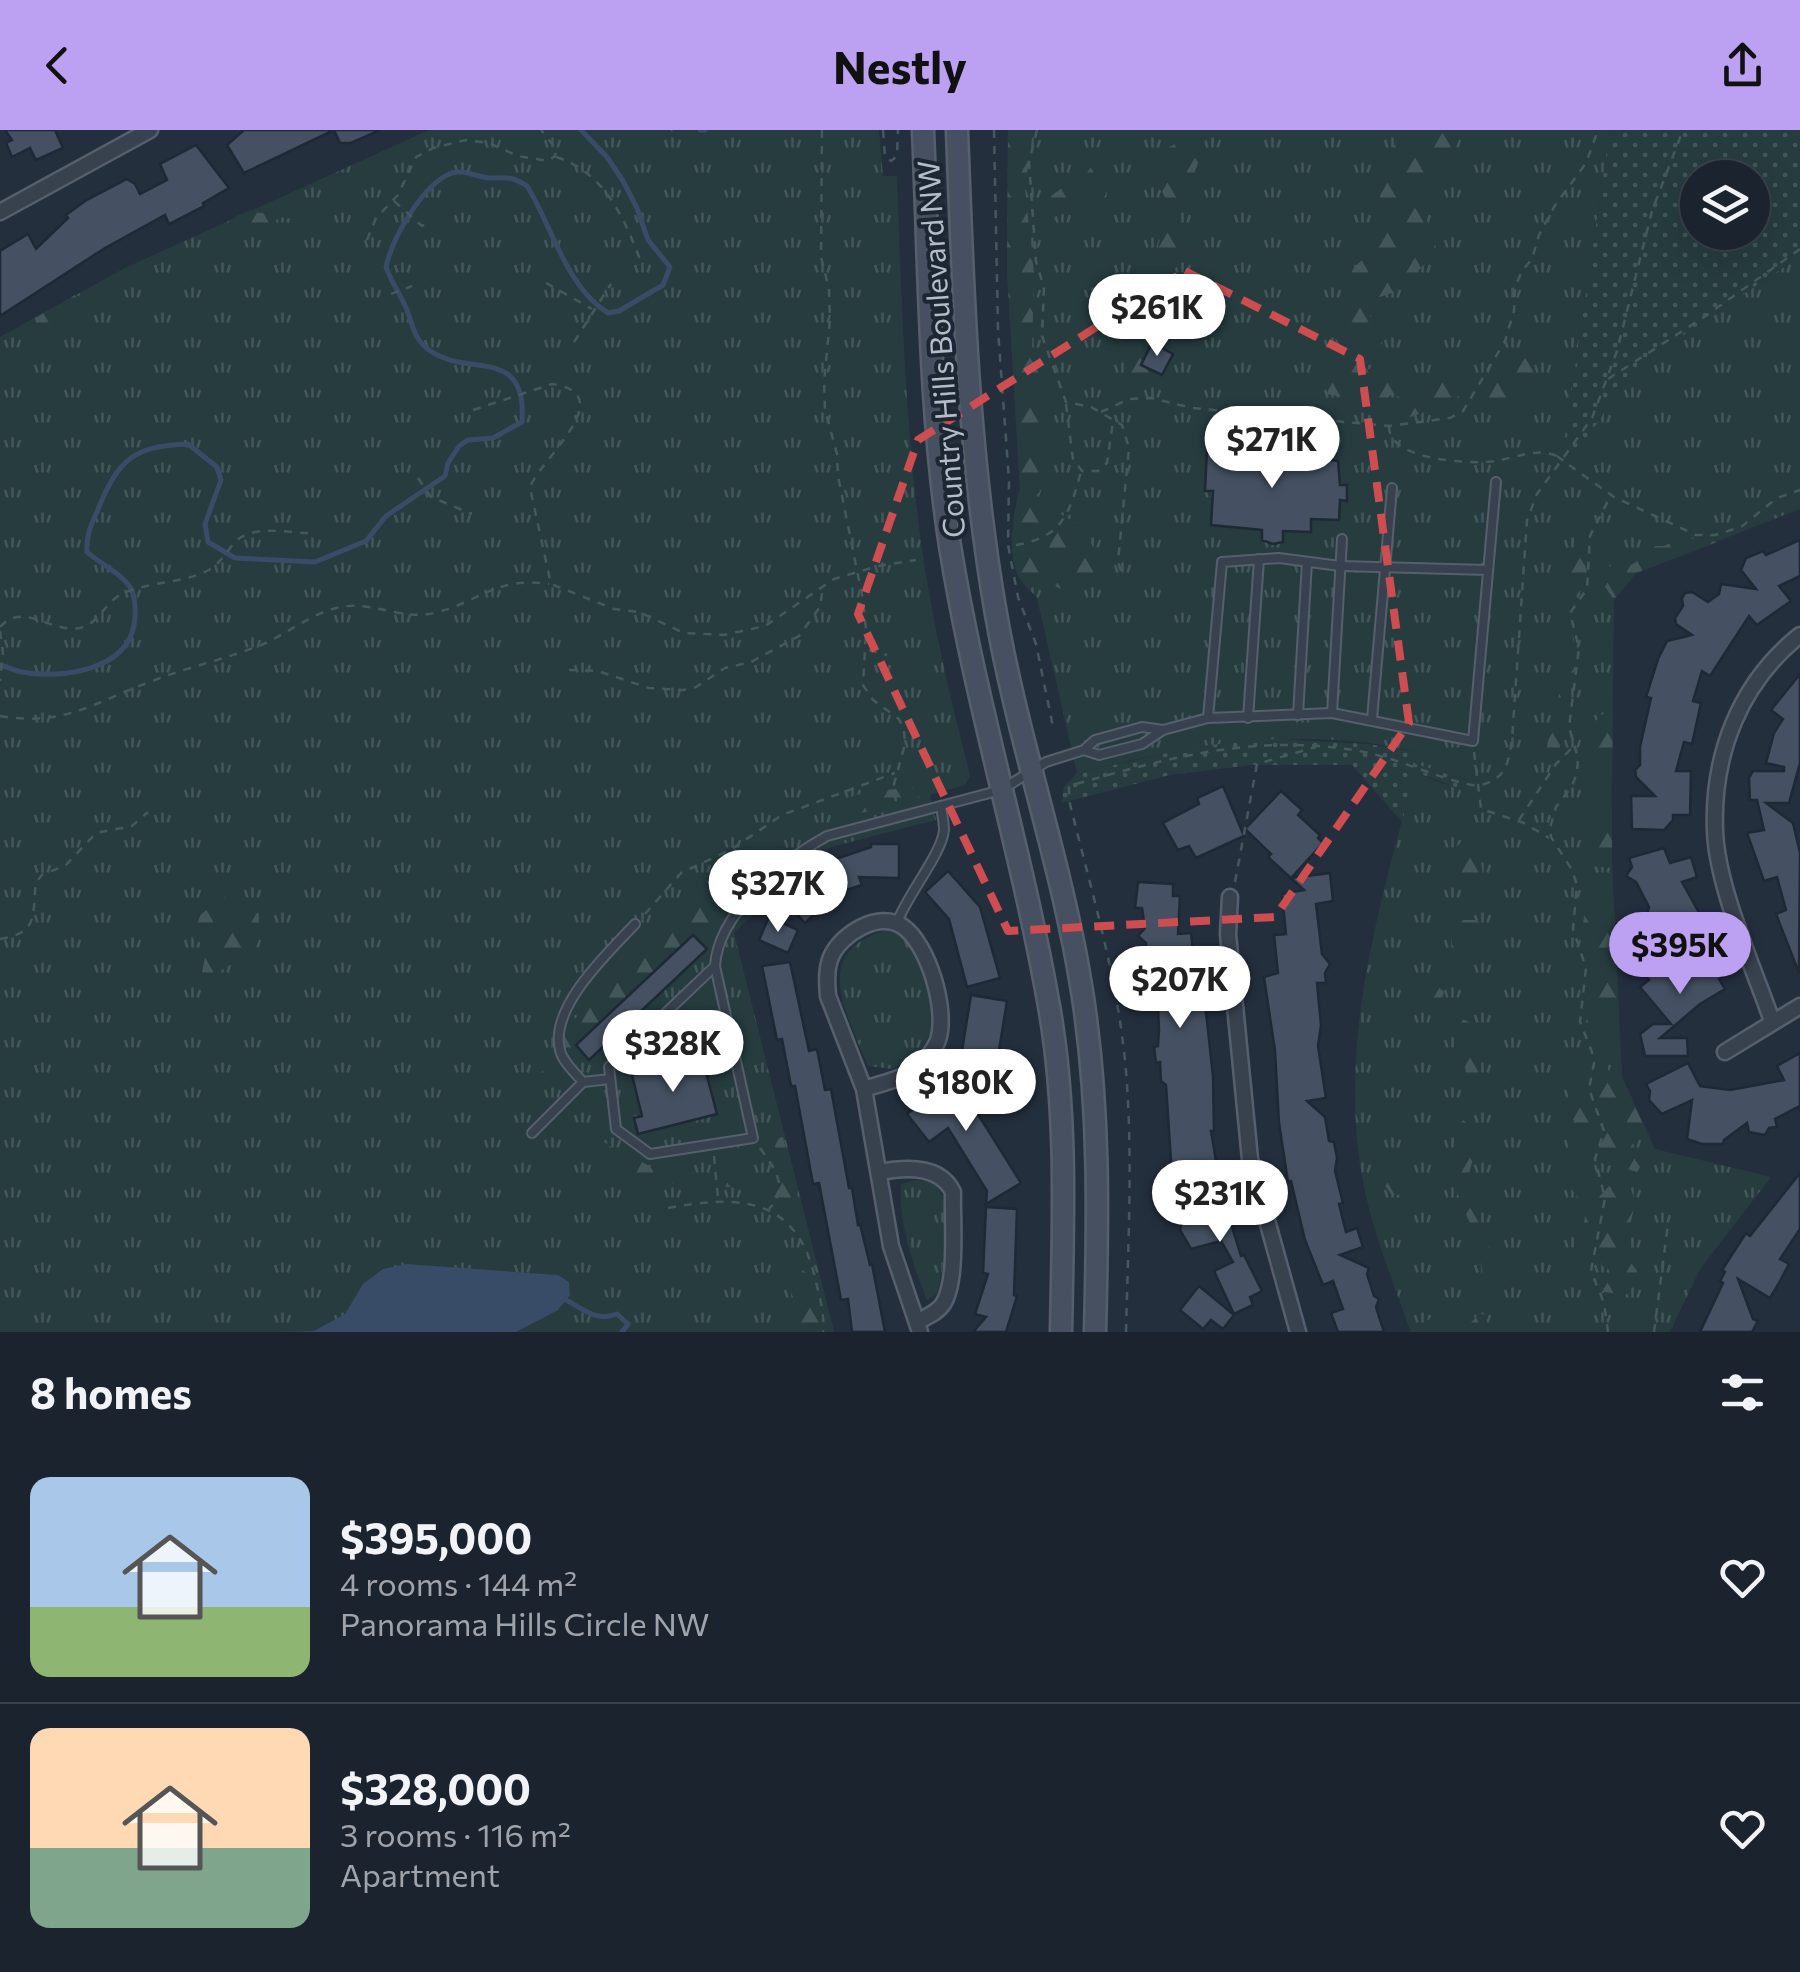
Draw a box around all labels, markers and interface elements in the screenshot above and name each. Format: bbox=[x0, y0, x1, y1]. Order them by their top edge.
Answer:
icon: back bbox=[30, 38, 85, 93]
text: Nestly bbox=[833, 38, 967, 93]
icon: share bbox=[1715, 38, 1770, 93]
street label: Country Hills Boulevard NW bbox=[908, 159, 971, 539]
map controls bbox=[1680, 160, 1770, 250]
button: layers bbox=[1680, 160, 1770, 250]
pin: $261K bbox=[1087, 274, 1227, 359]
text: $261K bbox=[1111, 286, 1203, 326]
pin: $271K bbox=[1202, 406, 1342, 491]
text: $271K bbox=[1227, 418, 1317, 458]
pin: $327K bbox=[708, 850, 848, 935]
text: $327K bbox=[731, 862, 825, 902]
pin: $395K bbox=[1610, 912, 1750, 997]
text: $395K bbox=[1631, 924, 1729, 964]
pin: $207K bbox=[1110, 946, 1250, 1031]
text: $207K bbox=[1131, 958, 1229, 998]
pin: $328K bbox=[603, 1010, 743, 1095]
text: $328K bbox=[625, 1022, 721, 1062]
pin: $180K bbox=[896, 1049, 1036, 1134]
text: $180K bbox=[918, 1061, 1014, 1101]
pin: $231K bbox=[1150, 1160, 1290, 1245]
text: $231K bbox=[1174, 1172, 1266, 1212]
icon: filters bbox=[1715, 1365, 1770, 1420]
text: 8 homes bbox=[30, 1366, 192, 1418]
text: $395,000 bbox=[340, 1511, 532, 1563]
icon: home bbox=[110, 1517, 230, 1637]
icon: heart bbox=[1715, 1550, 1770, 1605]
text: 4 rooms · 144 m² bbox=[340, 1563, 577, 1603]
text: Panorama Hills Circle NW bbox=[340, 1603, 710, 1643]
text: $328,000 bbox=[340, 1762, 531, 1814]
icon: home bbox=[110, 1768, 230, 1888]
icon: heart bbox=[1715, 1801, 1770, 1856]
text: 3 rooms · 116 m² bbox=[340, 1814, 571, 1854]
text: Apartment bbox=[340, 1854, 500, 1894]

